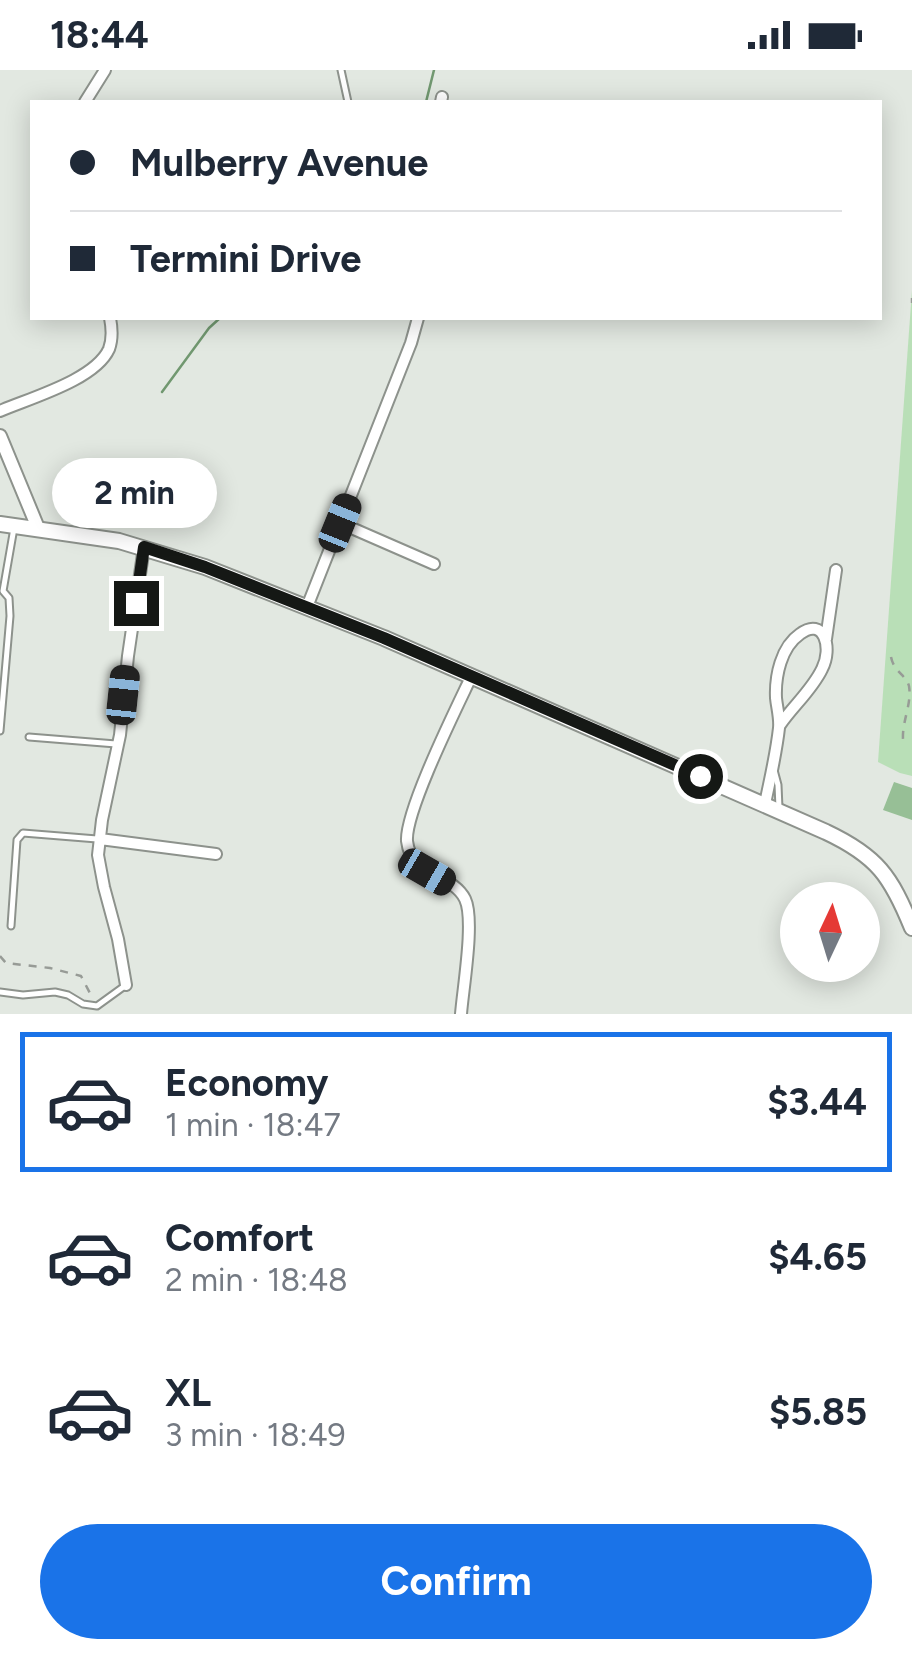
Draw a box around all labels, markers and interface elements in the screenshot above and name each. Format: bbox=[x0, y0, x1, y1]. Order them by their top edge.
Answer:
text: 18:44 bbox=[50, 12, 149, 58]
text: Mulberry Avenue bbox=[130, 140, 428, 186]
text: Termini Drive bbox=[130, 236, 361, 282]
callout: 2 min bbox=[54, 458, 218, 528]
text: 2 min bbox=[94, 474, 175, 512]
car bbox=[315, 490, 365, 556]
route end bbox=[114, 581, 159, 626]
car bbox=[105, 664, 141, 726]
route start bbox=[678, 754, 723, 799]
car bbox=[394, 844, 460, 900]
north arrow bbox=[780, 882, 880, 982]
map controls bbox=[780, 882, 880, 982]
icon: car bbox=[45, 1057, 135, 1147]
text: Economy bbox=[165, 1060, 328, 1106]
text: $3.44 bbox=[767, 1079, 867, 1125]
text: 1 min · 18:47 bbox=[165, 1106, 341, 1144]
icon: car bbox=[45, 1212, 135, 1302]
text: Comfort bbox=[165, 1215, 314, 1261]
text: $4.65 bbox=[768, 1234, 867, 1280]
text: 2 min · 18:48 bbox=[165, 1261, 348, 1299]
icon: car bbox=[45, 1367, 135, 1457]
text: XL bbox=[165, 1370, 211, 1416]
text: $5.85 bbox=[769, 1389, 867, 1435]
text: 3 min · 18:49 bbox=[165, 1416, 346, 1454]
button: Confirm bbox=[40, 1524, 872, 1639]

